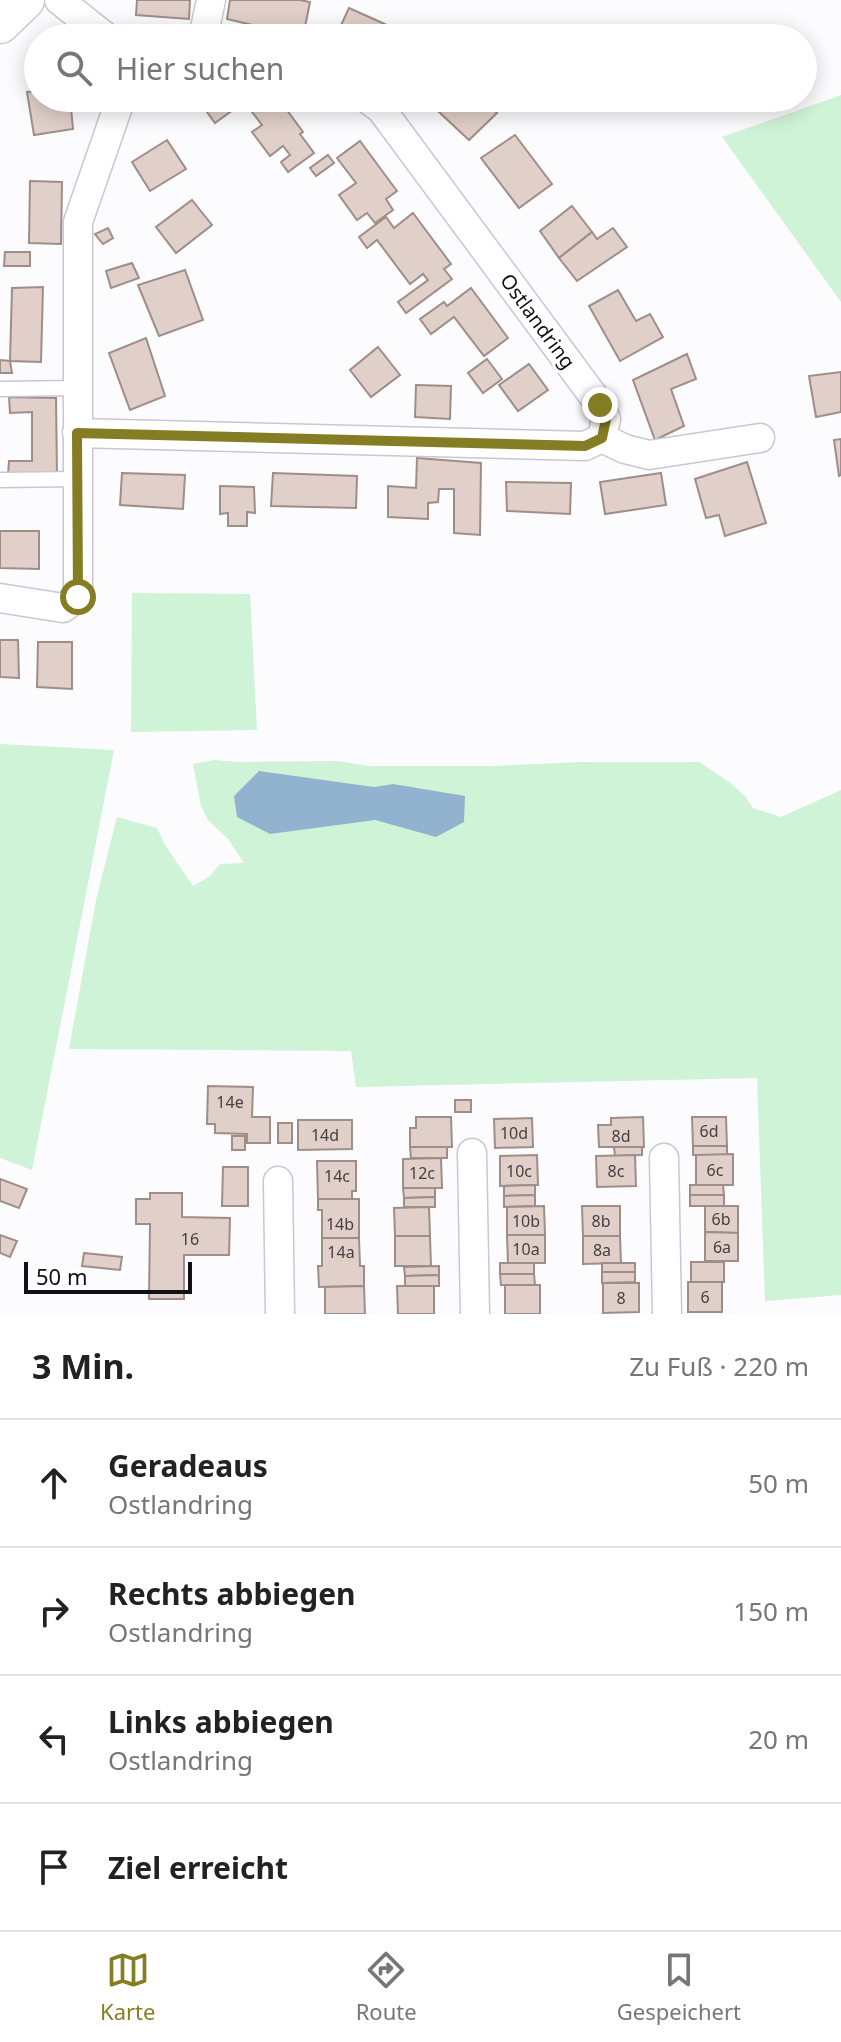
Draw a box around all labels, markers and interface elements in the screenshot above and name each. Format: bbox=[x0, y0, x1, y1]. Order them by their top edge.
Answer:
search box bbox=[24, 24, 817, 112]
icon: search bbox=[52, 46, 96, 90]
text: Hier suchen bbox=[116, 48, 284, 89]
street label: Ostlandring bbox=[494, 268, 582, 374]
route end bbox=[582, 387, 618, 423]
route start bbox=[60, 579, 96, 615]
house number: 14e bbox=[216, 1091, 244, 1113]
house number: 6d bbox=[700, 1120, 719, 1142]
house number: 10d bbox=[500, 1122, 528, 1144]
house number: 14d bbox=[311, 1124, 339, 1146]
house number: 8d bbox=[612, 1125, 631, 1147]
house number: 6c bbox=[707, 1159, 724, 1181]
house number: 10c bbox=[506, 1160, 532, 1182]
house number: 8c bbox=[608, 1160, 625, 1182]
house number: 12c bbox=[409, 1162, 435, 1184]
house number: 14c bbox=[324, 1165, 350, 1187]
house number: 6b bbox=[712, 1208, 731, 1230]
house number: 10b bbox=[512, 1210, 540, 1232]
house number: 8b bbox=[592, 1210, 611, 1232]
house number: 14b bbox=[326, 1213, 354, 1235]
house number: 16 bbox=[181, 1228, 199, 1250]
house number: 6a bbox=[713, 1236, 731, 1258]
house number: 10a bbox=[512, 1238, 540, 1260]
house number: 8a bbox=[593, 1239, 611, 1261]
house number: 14a bbox=[327, 1241, 355, 1263]
scale bar bbox=[24, 1258, 192, 1294]
text: 50 m bbox=[36, 1261, 87, 1291]
house number: 6 bbox=[700, 1286, 710, 1308]
house number: 8 bbox=[616, 1287, 626, 1309]
text: 3 Min. bbox=[32, 1343, 134, 1389]
text: Zu Fuß · 220 m bbox=[629, 1348, 809, 1384]
text: Geradeaus bbox=[108, 1445, 268, 1486]
icon: ahead bbox=[32, 1461, 76, 1505]
text: 50 m bbox=[748, 1465, 809, 1501]
text: Ostlandring bbox=[108, 1486, 253, 1522]
text: Rechts abbiegen bbox=[108, 1573, 356, 1614]
icon: right bbox=[32, 1589, 76, 1633]
text: 150 m bbox=[733, 1593, 809, 1629]
text: Ostlandring bbox=[108, 1614, 253, 1650]
text: Links abbiegen bbox=[108, 1701, 334, 1742]
icon: left bbox=[32, 1717, 76, 1761]
text: 20 m bbox=[748, 1721, 809, 1757]
text: Ostlandring bbox=[108, 1742, 253, 1778]
icon: arrive bbox=[32, 1845, 76, 1889]
text: Ziel erreicht bbox=[108, 1847, 288, 1888]
tab: Karte bbox=[100, 1948, 155, 2026]
tab: Route bbox=[356, 1948, 417, 2026]
tab: Gespeichert bbox=[617, 1948, 741, 2026]

